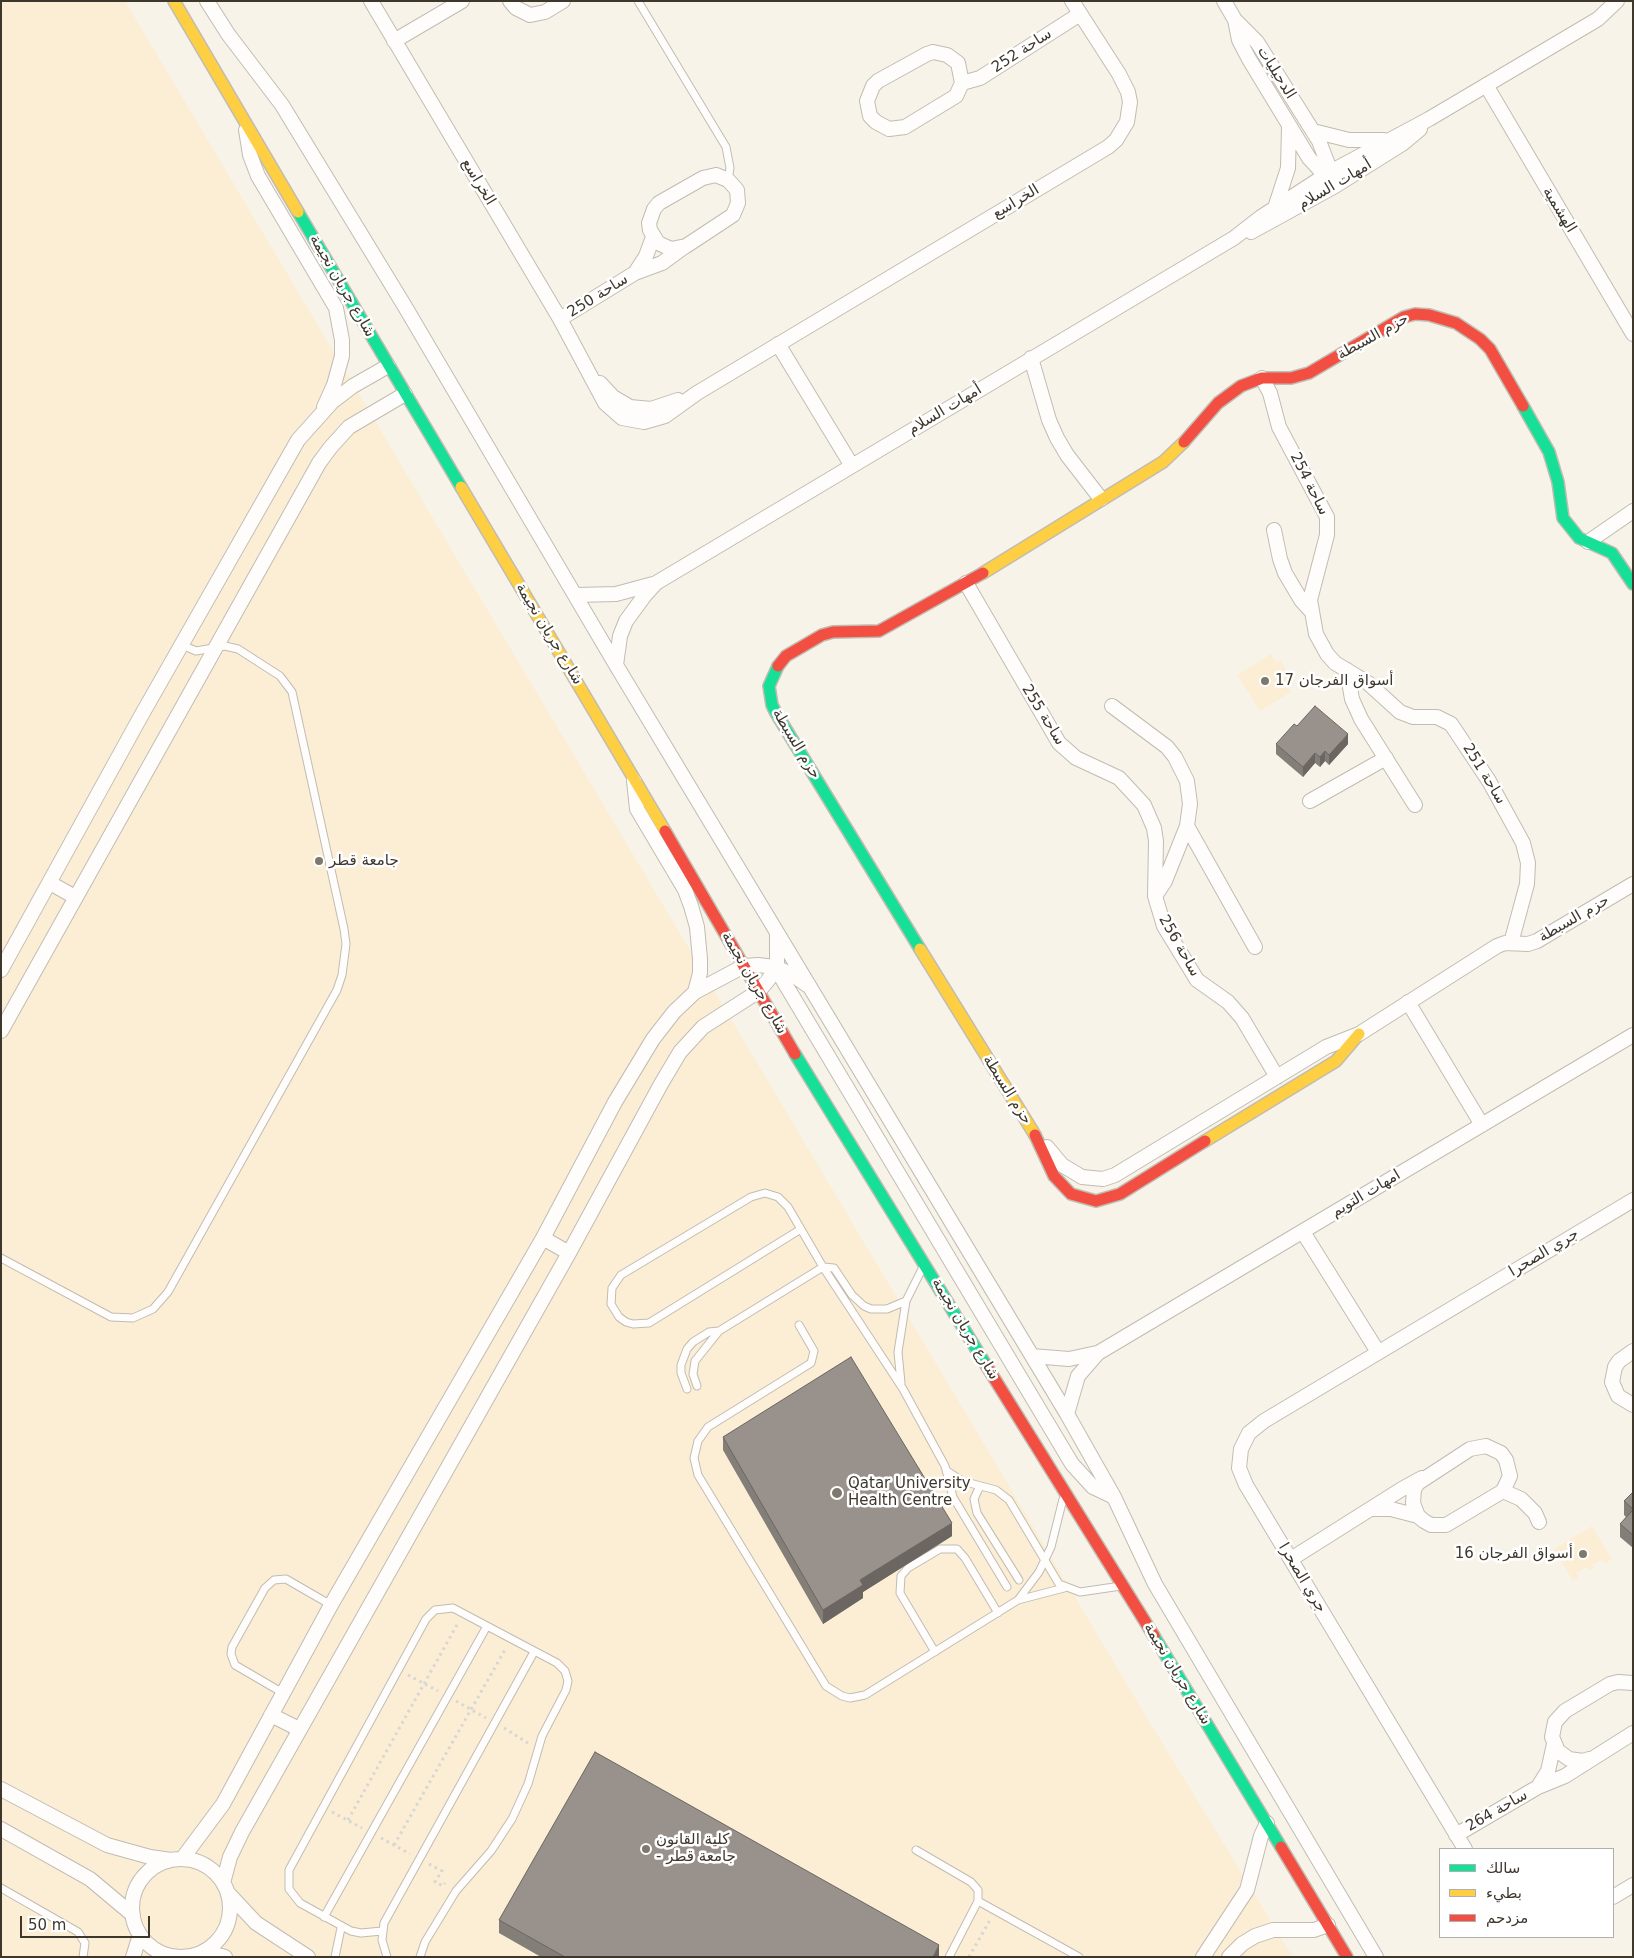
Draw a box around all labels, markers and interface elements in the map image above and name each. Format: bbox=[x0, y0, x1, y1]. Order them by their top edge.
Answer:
street label: ساحة 252 bbox=[989, 25, 1055, 77]
street label: الدحيليات bbox=[1253, 43, 1299, 103]
street label: الخراسع bbox=[457, 155, 499, 209]
street label: أمهات السلام bbox=[1295, 156, 1375, 214]
street label: الخراسع bbox=[989, 181, 1043, 223]
street label: الهشمية bbox=[1538, 184, 1580, 236]
street label: شارع جريان نجيمة bbox=[305, 232, 379, 340]
street label: ساحة 250 bbox=[564, 270, 632, 322]
street label: حزم السبطة bbox=[1334, 310, 1412, 364]
street label: أمهات السلام bbox=[905, 381, 985, 439]
street label: ساحة 254 bbox=[1286, 450, 1332, 518]
street label: شارع جريان نجيمة bbox=[512, 580, 586, 688]
place label: أسواق الفرجان 17 bbox=[1275, 672, 1393, 690]
marker: أسواق الفرجان 17 bbox=[1259, 675, 1271, 687]
street label: ساحة 255 bbox=[1017, 681, 1069, 749]
street label: حزم السبطة bbox=[768, 706, 824, 782]
street label: ساحة 251 bbox=[1458, 740, 1510, 808]
place label: جامعة قطر bbox=[329, 852, 399, 870]
marker: جامعة قطر bbox=[313, 855, 325, 867]
street label: حزم السبطة bbox=[1535, 892, 1613, 946]
street label: ساحة 256 bbox=[1154, 912, 1204, 980]
street label: شارع جريان نجيمة bbox=[717, 929, 791, 1037]
street label: حزم السبطة bbox=[979, 1052, 1035, 1128]
street label: امهات التويم bbox=[1328, 1166, 1404, 1222]
street label: جري الصحرا bbox=[1506, 1225, 1582, 1281]
street label: شارع جريان نجيمة bbox=[928, 1275, 1002, 1383]
place label: Qatar University Health Centre bbox=[848, 1475, 971, 1510]
marker: Qatar University Health Centre bbox=[830, 1486, 844, 1500]
street label: جري الصحرا bbox=[1274, 1540, 1330, 1616]
place label: أسواق الفرجان 16 bbox=[1455, 1545, 1573, 1563]
marker: أسواق الفرجان 16 bbox=[1577, 1548, 1589, 1560]
street label: شارع جريان نجيمة bbox=[1140, 1620, 1214, 1728]
street label: ساحة 264 bbox=[1463, 1786, 1531, 1836]
place label: كلية القانون - جامعة قطر bbox=[656, 1831, 736, 1866]
marker: كلية القانون - جامعة قطر bbox=[640, 1843, 652, 1855]
legend bbox=[1439, 1848, 1614, 1938]
text: سالك bbox=[1486, 1859, 1520, 1877]
text: بطيء bbox=[1486, 1884, 1522, 1902]
scale bar bbox=[22, 1906, 152, 1938]
text: مزدحم bbox=[1486, 1909, 1528, 1927]
text: 50 m bbox=[28, 1916, 66, 1934]

